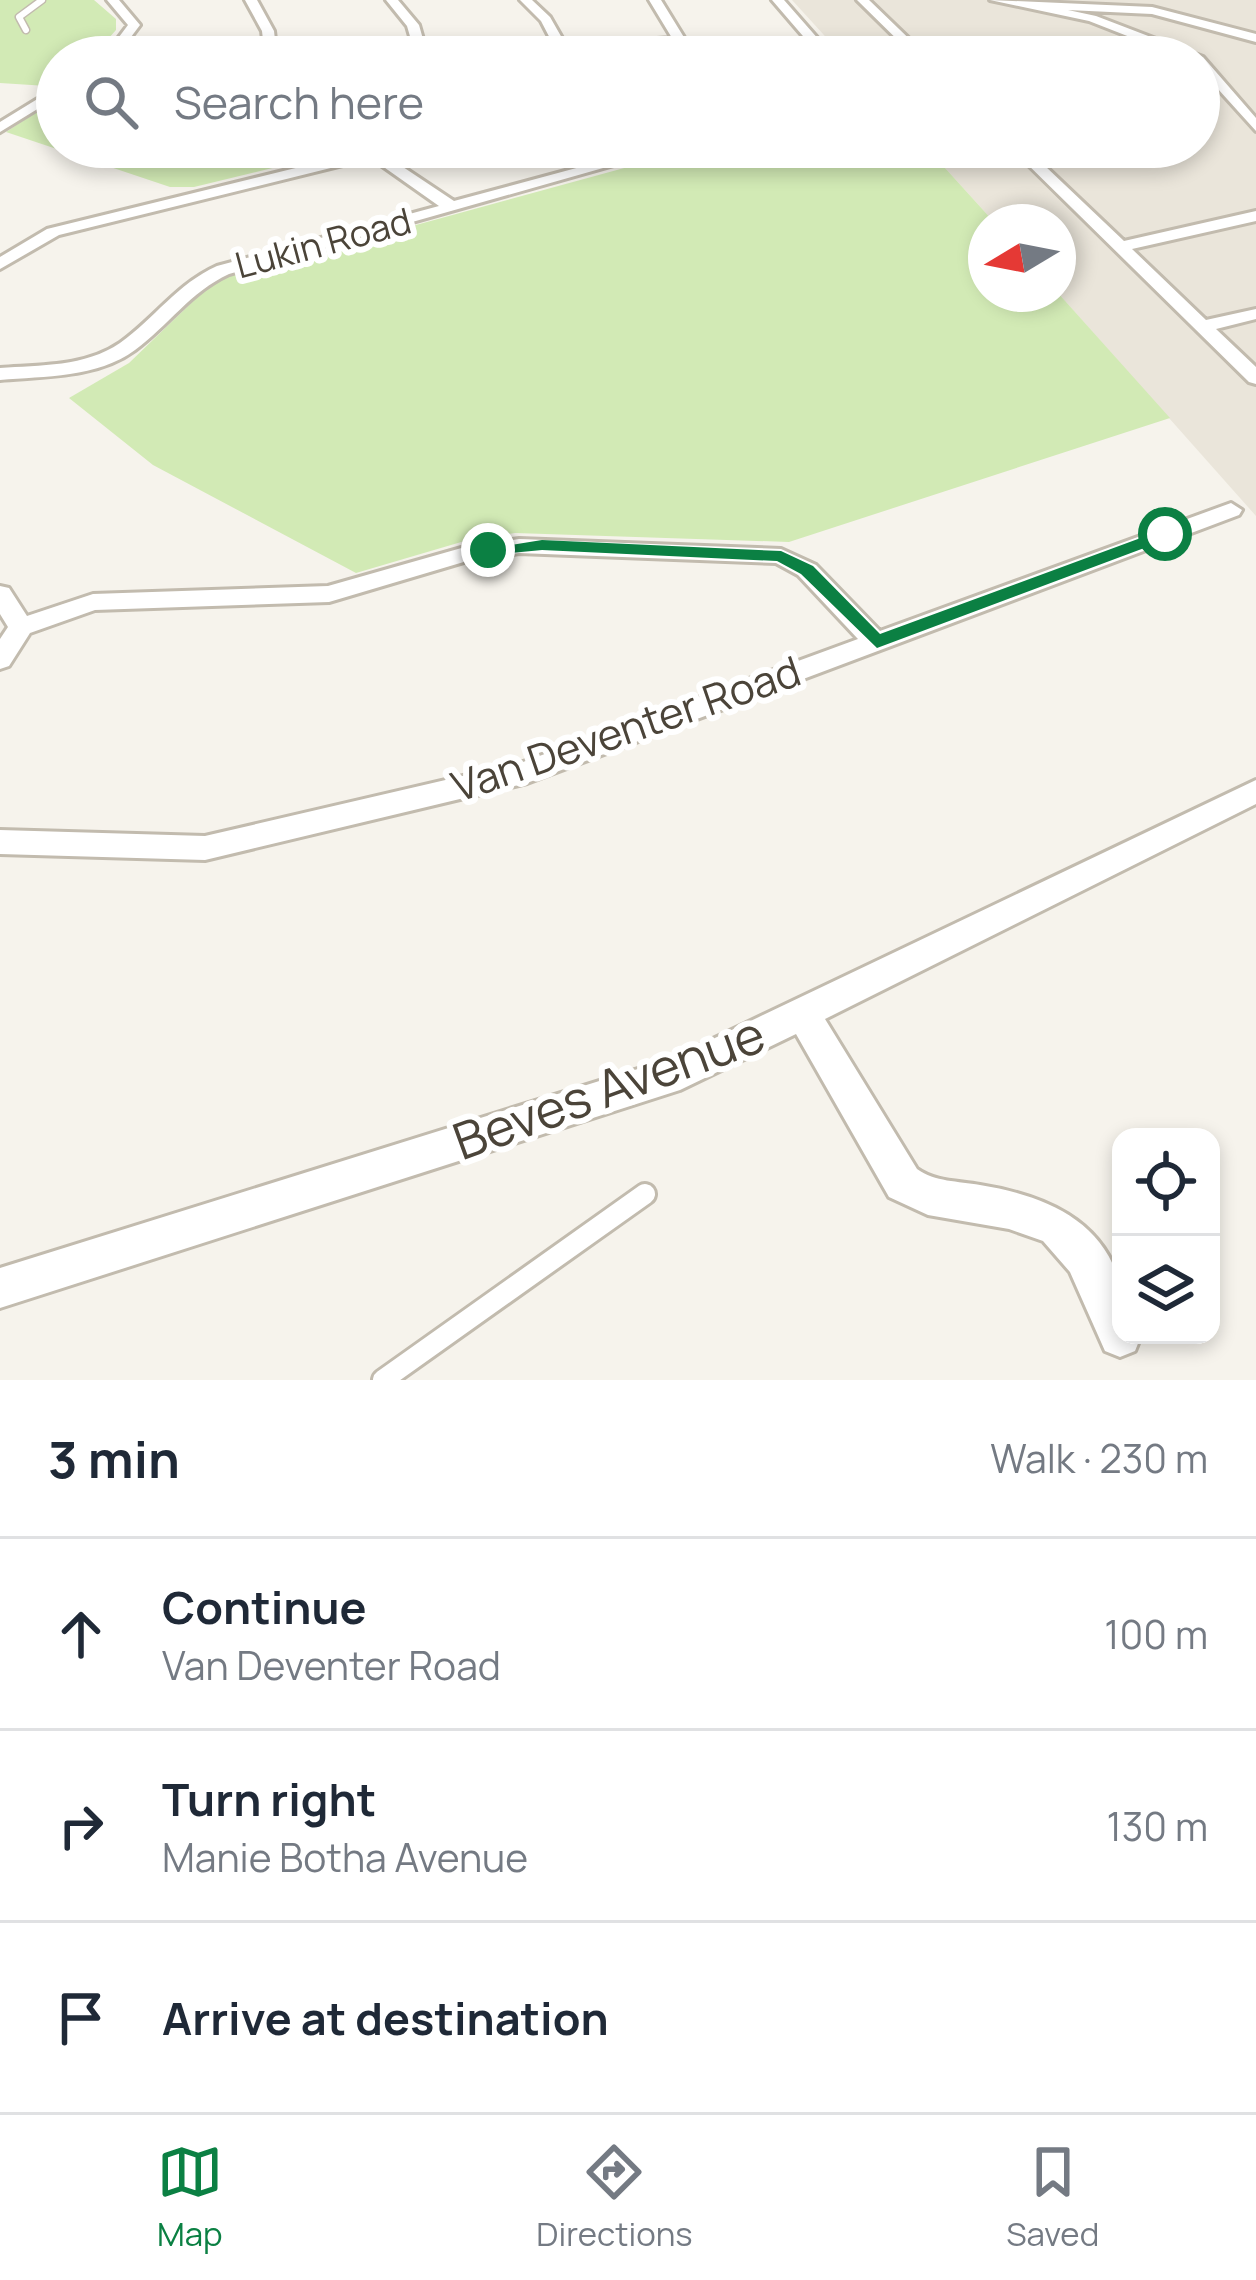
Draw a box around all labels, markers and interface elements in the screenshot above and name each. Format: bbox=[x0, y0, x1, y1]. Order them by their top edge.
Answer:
search box bbox=[36, 36, 1220, 168]
icon: search bbox=[78, 69, 144, 135]
text: Search here bbox=[174, 71, 424, 133]
street label: Lukin Road bbox=[230, 196, 416, 289]
north arrow bbox=[968, 204, 1076, 312]
route start bbox=[1138, 507, 1192, 561]
route end bbox=[461, 523, 515, 577]
street label: Van Deventer Road bbox=[444, 641, 808, 815]
street label: Beves Avenue bbox=[443, 998, 774, 1175]
map controls bbox=[1112, 1128, 1220, 1344]
button: locate bbox=[1112, 1128, 1220, 1236]
button: layers bbox=[1112, 1236, 1220, 1344]
text: 3 min bbox=[48, 1424, 180, 1493]
text: Walk · 230 m bbox=[990, 1431, 1208, 1485]
text: Continue bbox=[162, 1576, 367, 1638]
icon: ahead bbox=[48, 1601, 114, 1667]
text: 100 m bbox=[1104, 1607, 1208, 1661]
text: Van Deventer Road bbox=[162, 1638, 501, 1692]
text: Turn right bbox=[162, 1768, 376, 1830]
icon: right bbox=[48, 1793, 114, 1859]
text: 130 m bbox=[1107, 1799, 1208, 1853]
text: Manie Botha Avenue bbox=[162, 1830, 528, 1884]
icon: arrive bbox=[48, 1985, 114, 2051]
text: Arrive at destination bbox=[162, 1987, 609, 2049]
tab: Map bbox=[157, 2139, 223, 2256]
tab: Directions bbox=[536, 2139, 693, 2256]
tab: Saved bbox=[1006, 2139, 1099, 2256]

